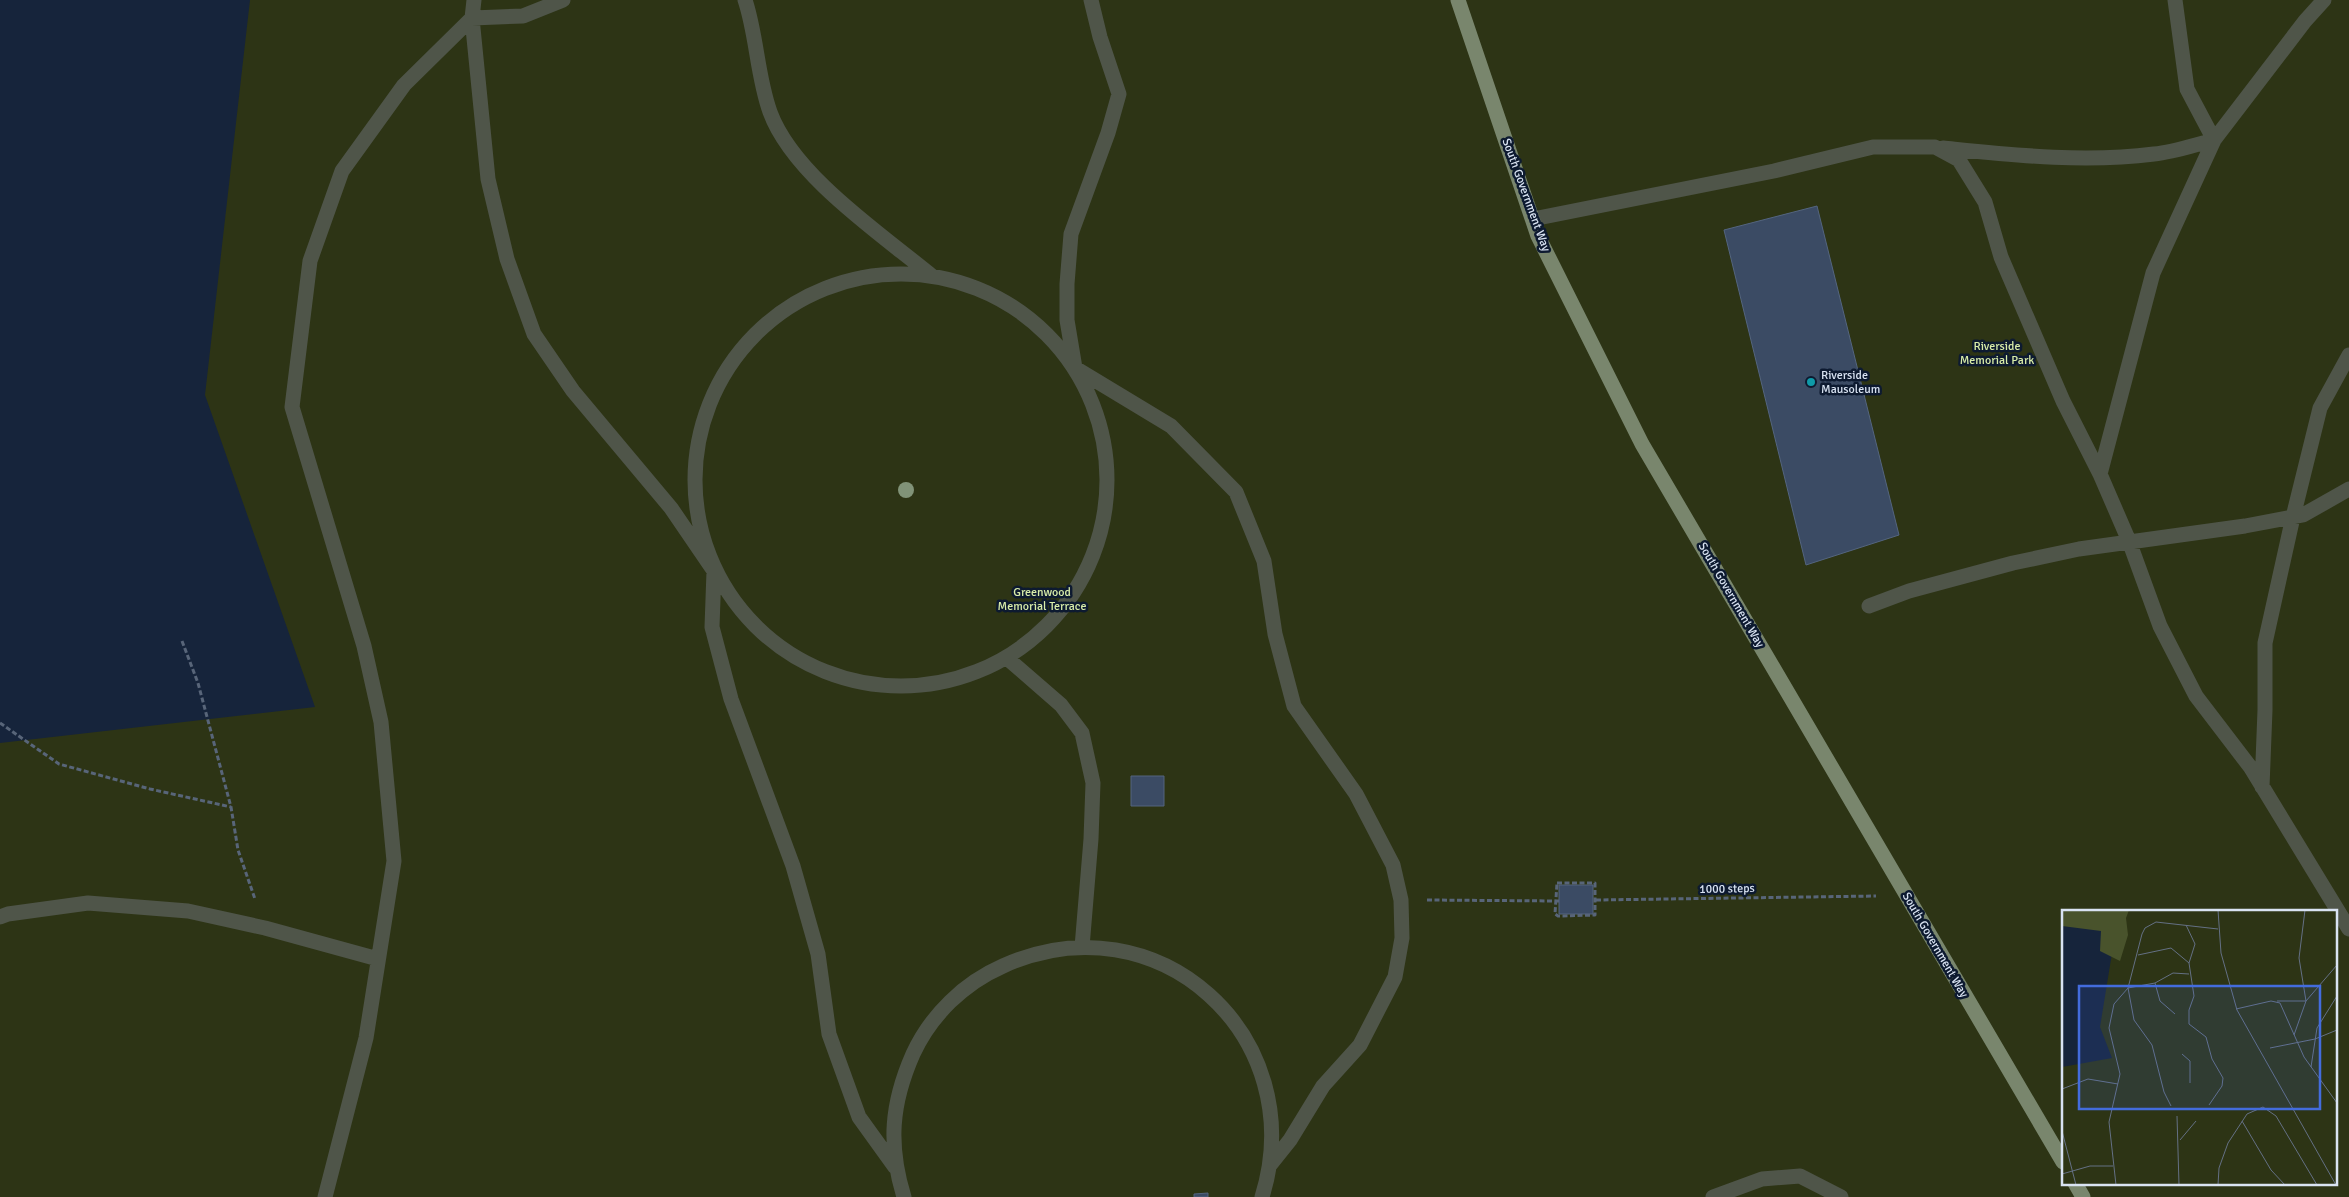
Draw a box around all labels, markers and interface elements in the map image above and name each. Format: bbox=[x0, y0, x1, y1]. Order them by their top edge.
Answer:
street label: South Government Way bbox=[1499, 136, 1554, 254]
park label: Riverside Memorial Park bbox=[1960, 339, 2034, 368]
place label: Riverside Mausoleum bbox=[1821, 368, 1880, 397]
marker: Riverside Mausoleum bbox=[1805, 376, 1817, 388]
street label: South Government Way bbox=[1695, 540, 1767, 651]
park label: Greenwood Memorial Terrace bbox=[998, 585, 1086, 614]
street label: 1000 steps bbox=[1699, 881, 1755, 897]
street label: South Government Way bbox=[1899, 890, 1971, 1001]
inset map bbox=[2062, 910, 2336, 1184]

